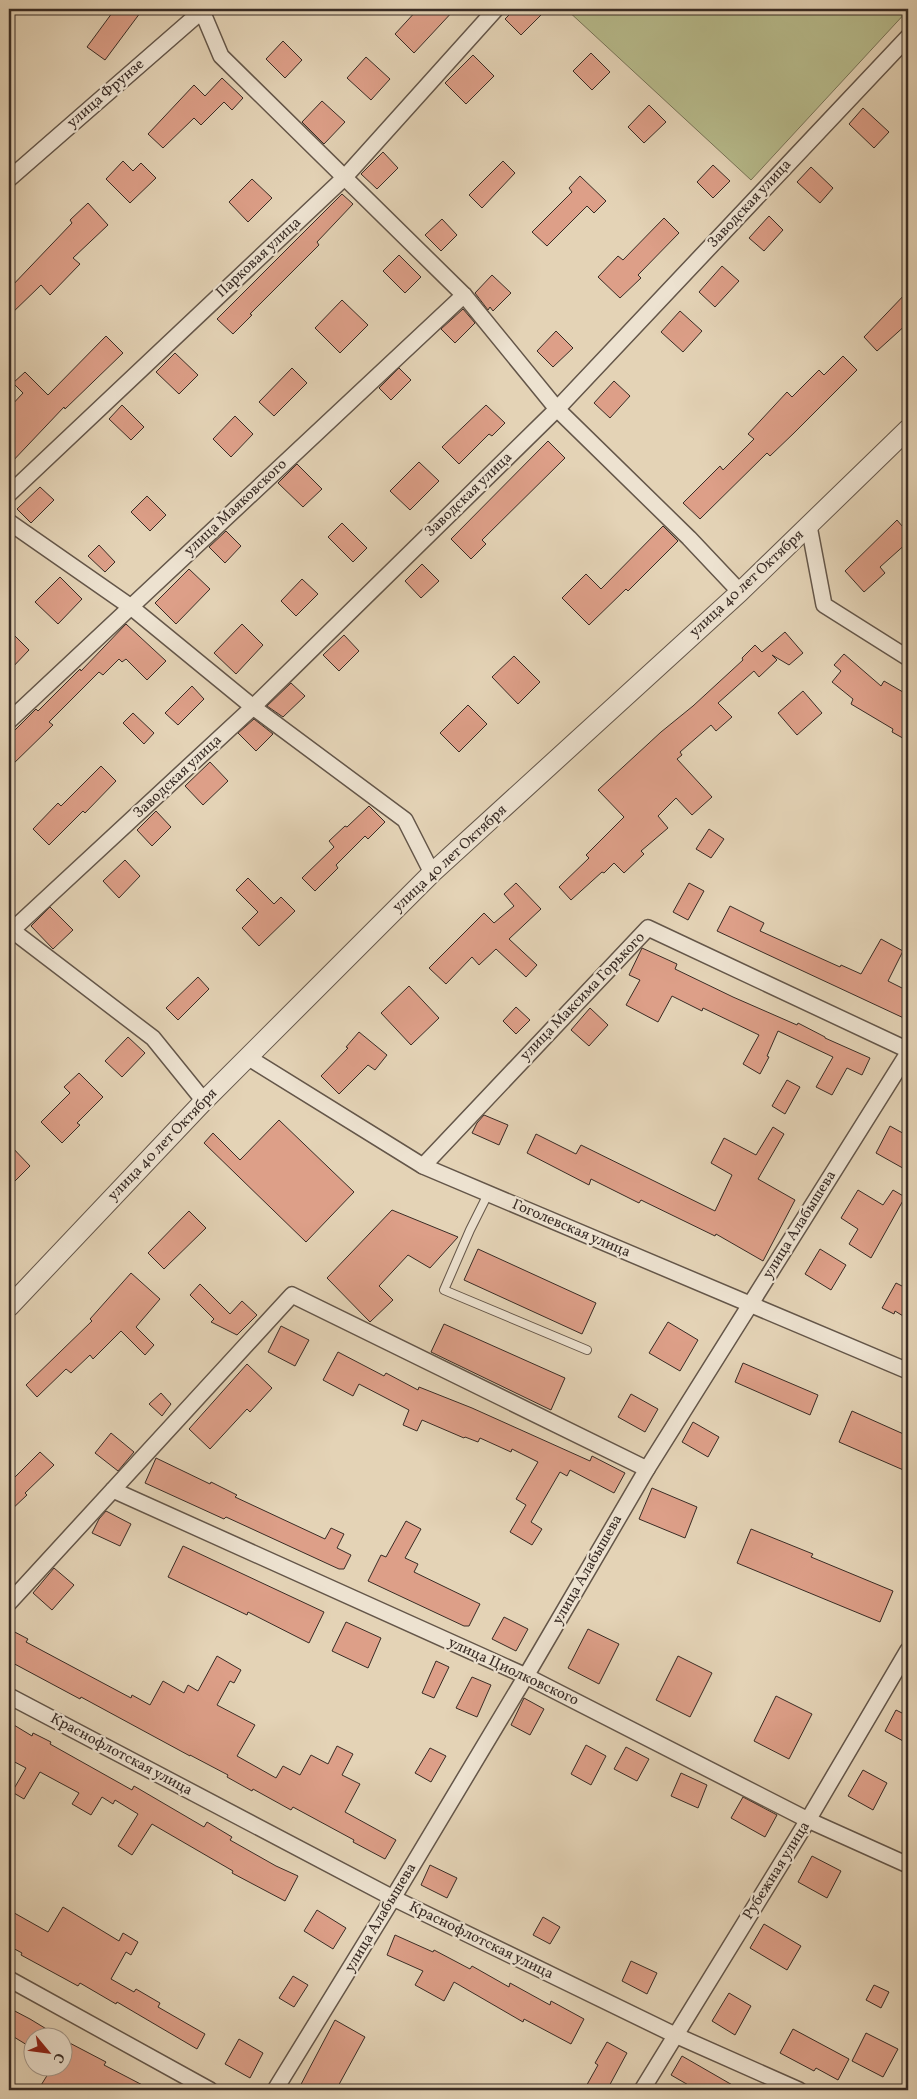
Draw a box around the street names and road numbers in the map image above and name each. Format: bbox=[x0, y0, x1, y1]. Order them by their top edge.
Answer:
street label: улица Фрунзе bbox=[63, 55, 149, 133]
street label: Заводская улица bbox=[703, 155, 797, 253]
street label: Парковая улица bbox=[212, 213, 306, 303]
street label: Заводская улица bbox=[421, 448, 517, 542]
street label: улица Маяковского bbox=[180, 455, 292, 561]
street label: улица 40 лет Октября bbox=[685, 525, 809, 643]
street label: Заводская улица bbox=[129, 730, 227, 824]
street label: улица 40 лет Октября bbox=[388, 800, 512, 918]
street label: улица Максима Горького bbox=[516, 928, 650, 1066]
street label: улица 40 лет Октября bbox=[103, 1084, 223, 1206]
street label: улица Алабышева bbox=[758, 1167, 842, 1283]
street label: Гоголевская улица bbox=[508, 1195, 634, 1263]
street label: улица Алабышева bbox=[548, 1511, 628, 1629]
street label: улица Циолковского bbox=[444, 1632, 582, 1712]
street label: Краснофлотская улица bbox=[46, 1709, 196, 1801]
street label: Рубежная улица bbox=[738, 1818, 816, 1924]
street label: улица Алабышева bbox=[340, 1859, 422, 1977]
street label: Краснофлотская улица bbox=[405, 1897, 557, 1985]

